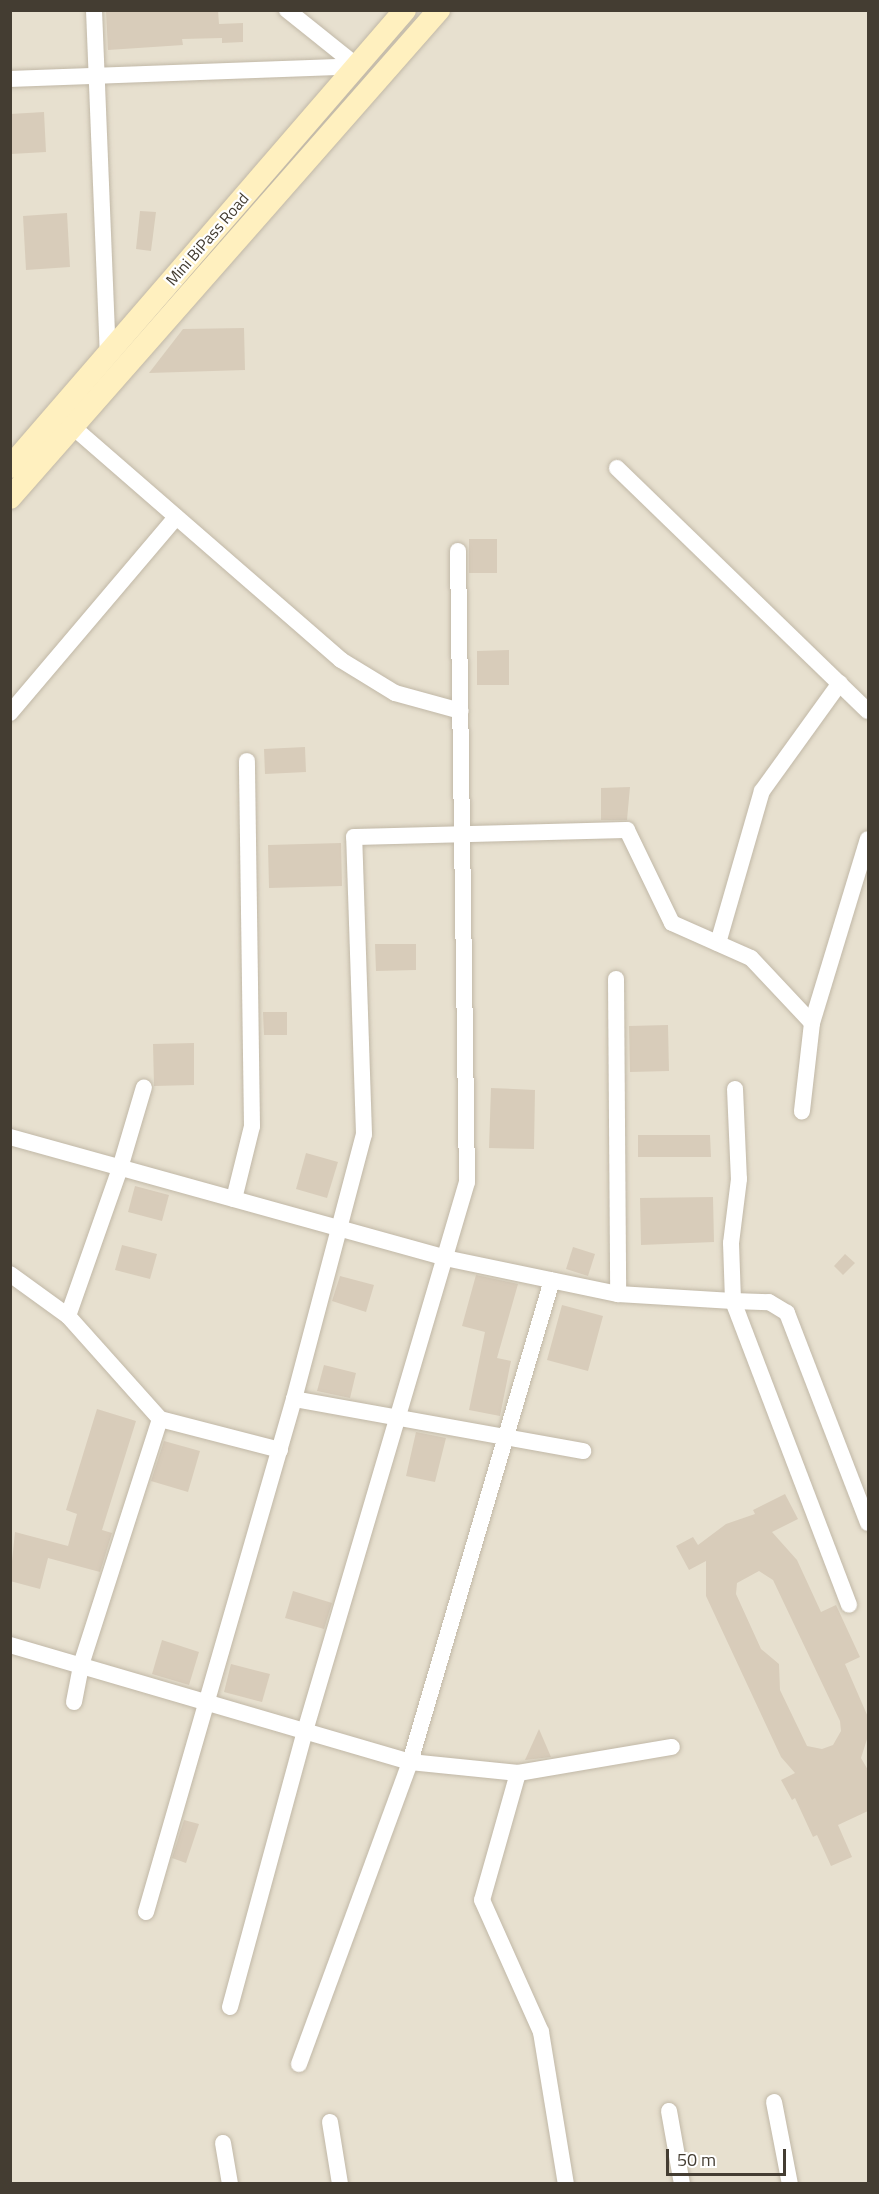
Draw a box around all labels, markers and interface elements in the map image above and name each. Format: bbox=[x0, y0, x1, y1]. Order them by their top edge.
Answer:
street label: Mini BiPass Road bbox=[162, 189, 252, 289]
scale bar bbox=[669, 2137, 789, 2175]
text: 50 m bbox=[677, 2146, 716, 2173]

